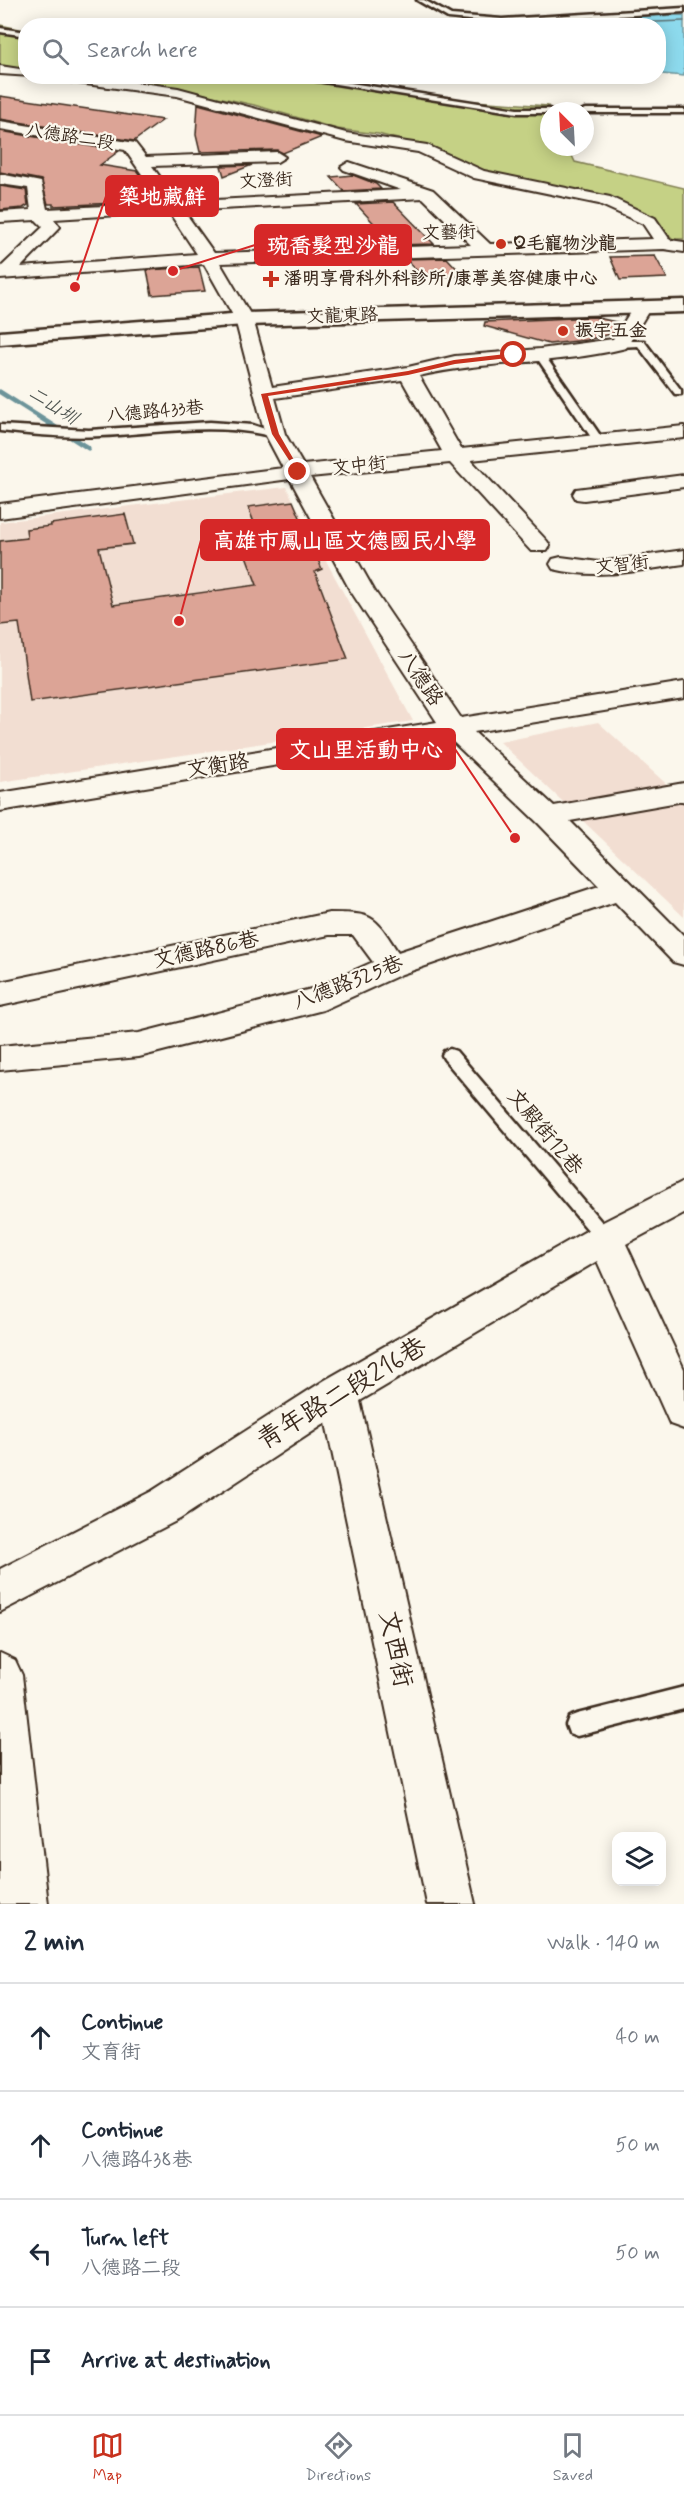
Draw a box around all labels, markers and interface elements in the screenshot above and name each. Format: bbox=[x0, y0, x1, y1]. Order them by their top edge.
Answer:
search box bbox=[18, 18, 666, 84]
icon: search bbox=[39, 35, 72, 68]
text: Search here bbox=[87, 37, 198, 65]
north arrow bbox=[540, 102, 594, 156]
street label: 八德路二段 bbox=[24, 118, 116, 156]
street label: 文澄街 bbox=[238, 168, 294, 194]
callout: 築地藏鮮 bbox=[106, 176, 218, 216]
text: 築地藏鮮 bbox=[118, 184, 206, 212]
street label: 文藝街 bbox=[422, 221, 476, 245]
callout: 琬喬髮型沙龍 bbox=[255, 225, 411, 265]
place label: Q毛寵物沙龍 bbox=[513, 232, 616, 256]
text: 琬喬髮型沙龍 bbox=[267, 233, 399, 261]
marker: Q毛寵物沙龍 bbox=[494, 237, 508, 251]
place label: 潘明享骨科外科診所/康葶美容健康中心 bbox=[284, 267, 598, 291]
marker: 潘明享骨科外科診所/康葶美容健康中心 bbox=[262, 270, 280, 288]
street label: 文龍東路 bbox=[306, 303, 378, 329]
place label: 振宇五金 bbox=[575, 319, 647, 343]
marker: 振宇五金 bbox=[556, 324, 570, 338]
route start bbox=[500, 341, 526, 367]
water label: 二山圳 bbox=[24, 382, 84, 432]
street label: 八德路433巷 bbox=[105, 396, 205, 428]
street label: 文中街 bbox=[331, 451, 387, 481]
route end bbox=[284, 458, 310, 484]
callout: 高雄市鳳山區文德國民小學 bbox=[201, 520, 489, 560]
text: 高雄市鳳山區文德國民小學 bbox=[213, 528, 477, 556]
street label: 文智街 bbox=[594, 550, 650, 580]
street label: 八德路 bbox=[391, 644, 449, 712]
callout: 文山里活動中心 bbox=[277, 729, 455, 769]
text: 文山里活動中心 bbox=[289, 737, 443, 765]
street label: 文衡路 bbox=[185, 747, 251, 785]
street label: 文德路86巷 bbox=[151, 925, 261, 975]
street label: 八德路325巷 bbox=[289, 949, 407, 1017]
street label: 文殿街12巷 bbox=[501, 1083, 589, 1181]
street label: 青年路二段216巷 bbox=[251, 1330, 433, 1458]
street label: 文西街 bbox=[370, 1607, 420, 1691]
map controls bbox=[612, 1832, 666, 1886]
button: layers bbox=[612, 1832, 666, 1886]
text: 2 min bbox=[24, 1926, 85, 1960]
text: Walk · 140 m bbox=[547, 1930, 660, 1957]
text: Continue bbox=[81, 2009, 163, 2037]
icon: ahead bbox=[24, 2021, 57, 2054]
text: 40 m bbox=[616, 2024, 660, 2051]
text: 文育街 bbox=[81, 2039, 141, 2066]
text: Continue bbox=[81, 2117, 163, 2145]
icon: ahead bbox=[24, 2129, 57, 2162]
text: 50 m bbox=[615, 2132, 660, 2159]
text: 八德路438巷 bbox=[81, 2147, 192, 2174]
text: Turn left bbox=[81, 2225, 169, 2253]
icon: left bbox=[24, 2237, 57, 2270]
text: 50 m bbox=[615, 2240, 660, 2267]
text: 八德路二段 bbox=[81, 2255, 181, 2282]
icon: arrive bbox=[24, 2345, 57, 2378]
text: Arrive at destination bbox=[81, 2347, 271, 2375]
tab: Map bbox=[91, 2429, 124, 2486]
tab: Directions bbox=[305, 2429, 371, 2486]
tab: Saved bbox=[553, 2429, 593, 2486]

